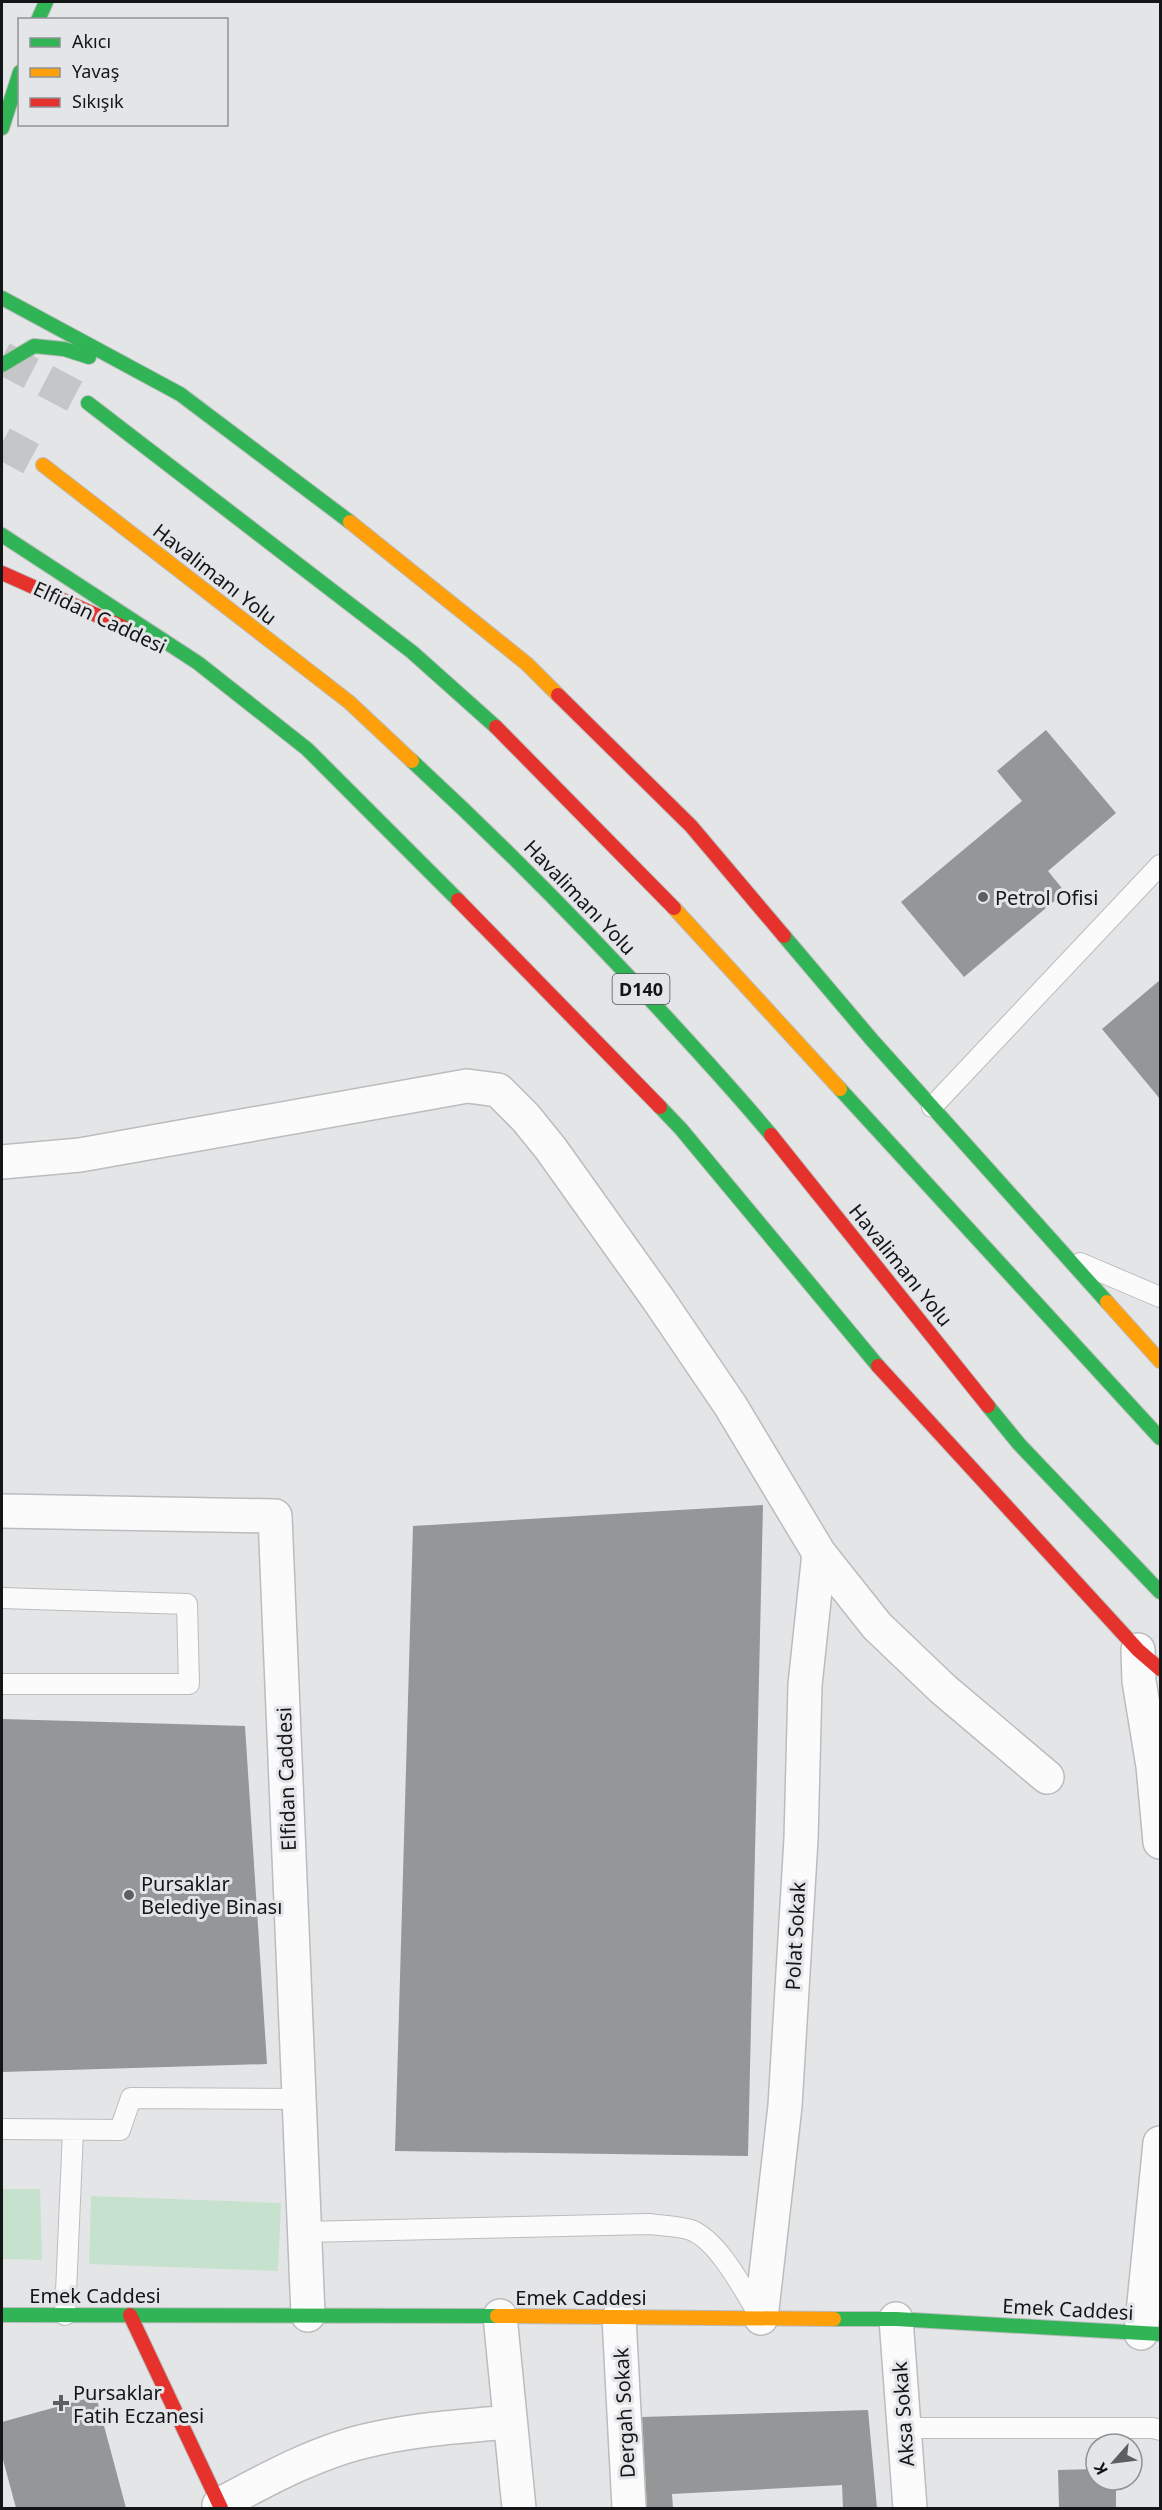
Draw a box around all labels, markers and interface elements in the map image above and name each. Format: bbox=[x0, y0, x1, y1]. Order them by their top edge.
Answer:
legend bbox=[18, 18, 228, 126]
text: Akıcı bbox=[72, 29, 111, 53]
text: Yavaş bbox=[72, 59, 119, 83]
text: Sıkışık bbox=[72, 89, 124, 113]
street label: Havalimanı Yolu bbox=[147, 517, 283, 631]
street label: Elfidan Caddesi bbox=[29, 574, 171, 660]
street label: Havalimanı Yolu bbox=[518, 834, 642, 960]
place label: Petrol Ofisi bbox=[995, 884, 1098, 911]
marker: Petrol Ofisi bbox=[976, 890, 990, 904]
road number: D140 bbox=[612, 974, 670, 1004]
street label: Havalimanı Yolu bbox=[843, 1198, 959, 1332]
street label: Elfidan Caddesi bbox=[270, 1707, 302, 1851]
place label: Pursaklar Belediye Binası bbox=[141, 1870, 282, 1920]
street label: Polat Sokak bbox=[779, 1881, 811, 1991]
marker: Pursaklar Belediye Binası bbox=[122, 1888, 136, 1902]
street label: Emek Caddesi bbox=[29, 2282, 161, 2309]
street label: Emek Caddesi bbox=[515, 2284, 647, 2311]
street label: Emek Caddesi bbox=[1002, 2292, 1134, 2326]
street label: Dergah Sokak bbox=[607, 2347, 641, 2479]
street label: Aksa Sokak bbox=[886, 2360, 920, 2467]
place label: Pursaklar Fatih Eczanesi bbox=[73, 2379, 204, 2429]
marker: Pursaklar Fatih Eczanesi bbox=[54, 2396, 68, 2410]
north arrow bbox=[1084, 2432, 1144, 2492]
text: K bbox=[1088, 2459, 1113, 2479]

